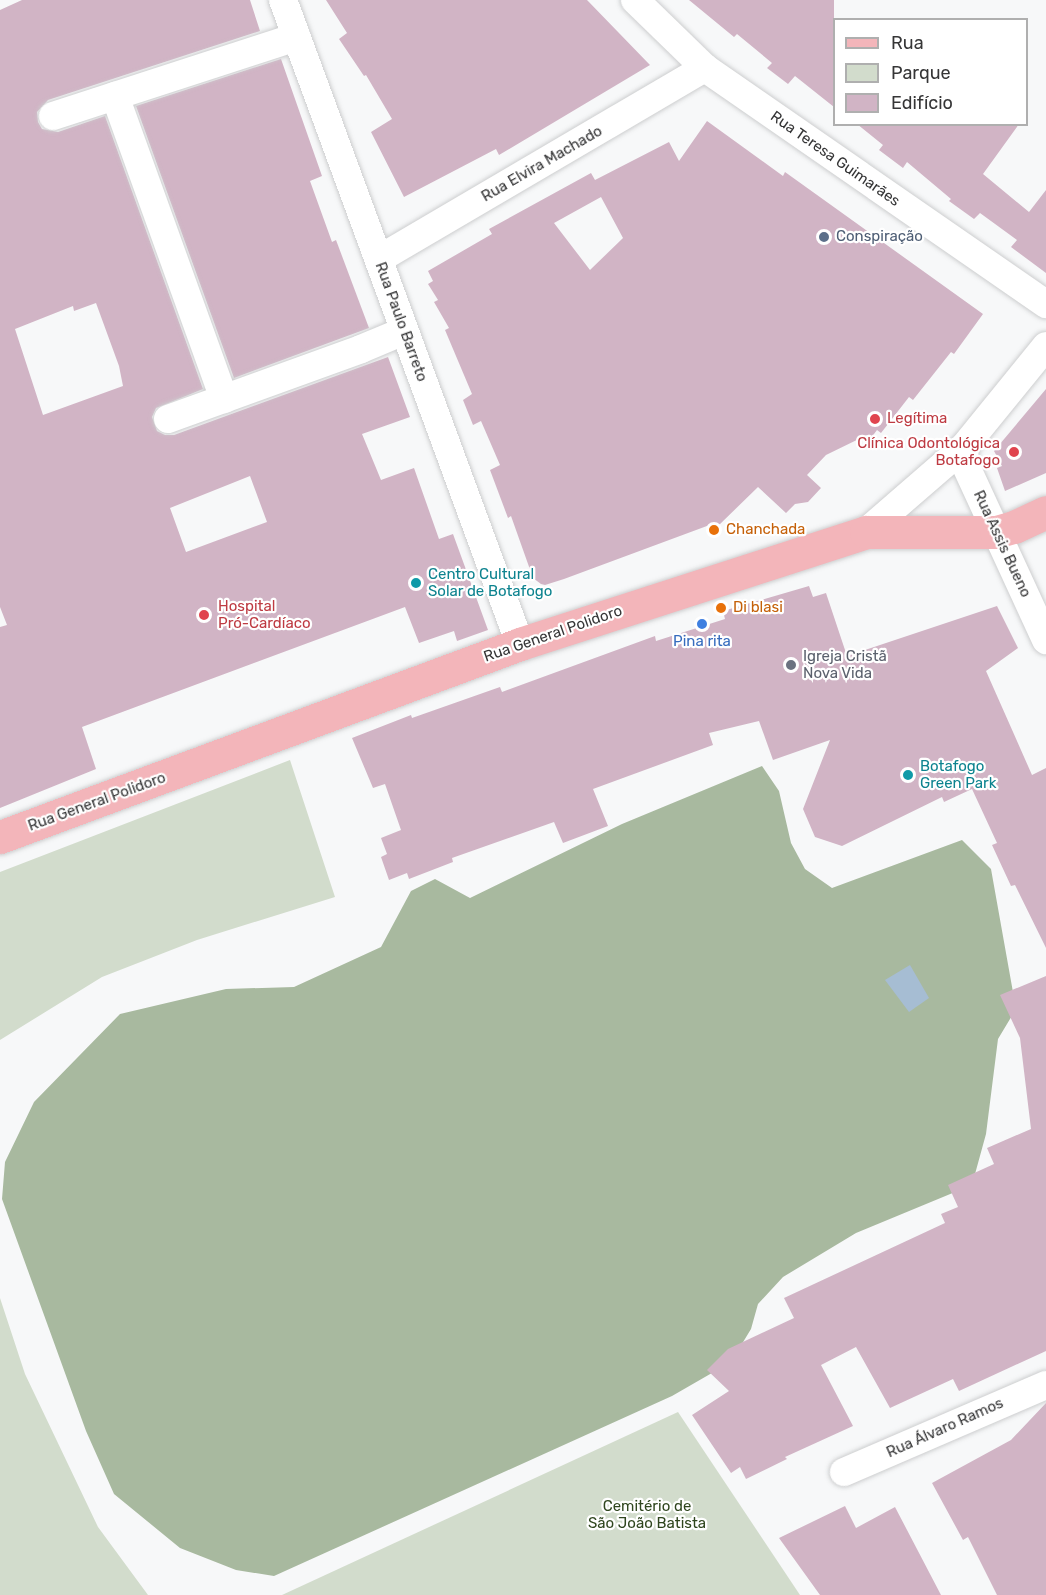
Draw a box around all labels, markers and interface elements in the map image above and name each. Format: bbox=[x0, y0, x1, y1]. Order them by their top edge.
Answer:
legend bbox=[833, 18, 1028, 126]
text: Rua bbox=[891, 32, 924, 54]
text: Parque bbox=[891, 62, 951, 84]
text: Edifício bbox=[891, 92, 953, 114]
street label: Rua Teresa Guimarães bbox=[767, 107, 903, 211]
street label: Rua Elvira Machado bbox=[478, 122, 606, 206]
place label: Conspiração bbox=[836, 228, 923, 246]
marker: Conspiração bbox=[817, 230, 831, 244]
street label: Rua Paulo Barreto bbox=[371, 260, 431, 384]
place label: Legítima bbox=[887, 410, 947, 428]
marker: Legítima bbox=[868, 412, 882, 426]
place label: Clínica Odontológica Botafogo bbox=[857, 434, 1000, 469]
marker: Clínica Odontológica Botafogo bbox=[1005, 443, 1023, 461]
street label: Rua Assis Bueno bbox=[969, 488, 1035, 600]
place label: Chanchada bbox=[726, 521, 805, 539]
marker: Chanchada bbox=[707, 523, 721, 537]
place label: Centro Cultural Solar de Botafogo bbox=[428, 565, 553, 600]
marker: Centro Cultural Solar de Botafogo bbox=[409, 576, 423, 590]
place label: Hospital Pró-Cardíaco bbox=[218, 597, 311, 632]
place label: Di blasi bbox=[733, 599, 783, 617]
marker: Di blasi bbox=[714, 601, 728, 615]
street label: Rua General Polidoro bbox=[481, 602, 625, 666]
marker: Hospital Pró-Cardíaco bbox=[195, 606, 213, 624]
marker: Pina rita bbox=[695, 617, 709, 631]
place label: Pina rita bbox=[673, 633, 731, 651]
place label: Igreja Cristã Nova Vida bbox=[803, 647, 887, 682]
marker: Igreja Cristã Nova Vida bbox=[784, 658, 798, 672]
place label: Botafogo Green Park bbox=[920, 757, 997, 792]
marker: Botafogo Green Park bbox=[901, 768, 915, 782]
street label: Rua General Polidoro bbox=[26, 769, 168, 835]
street label: Rua Álvaro Ramos bbox=[884, 1394, 1006, 1462]
park label: Cemitério de São João Batista bbox=[588, 1497, 706, 1532]

